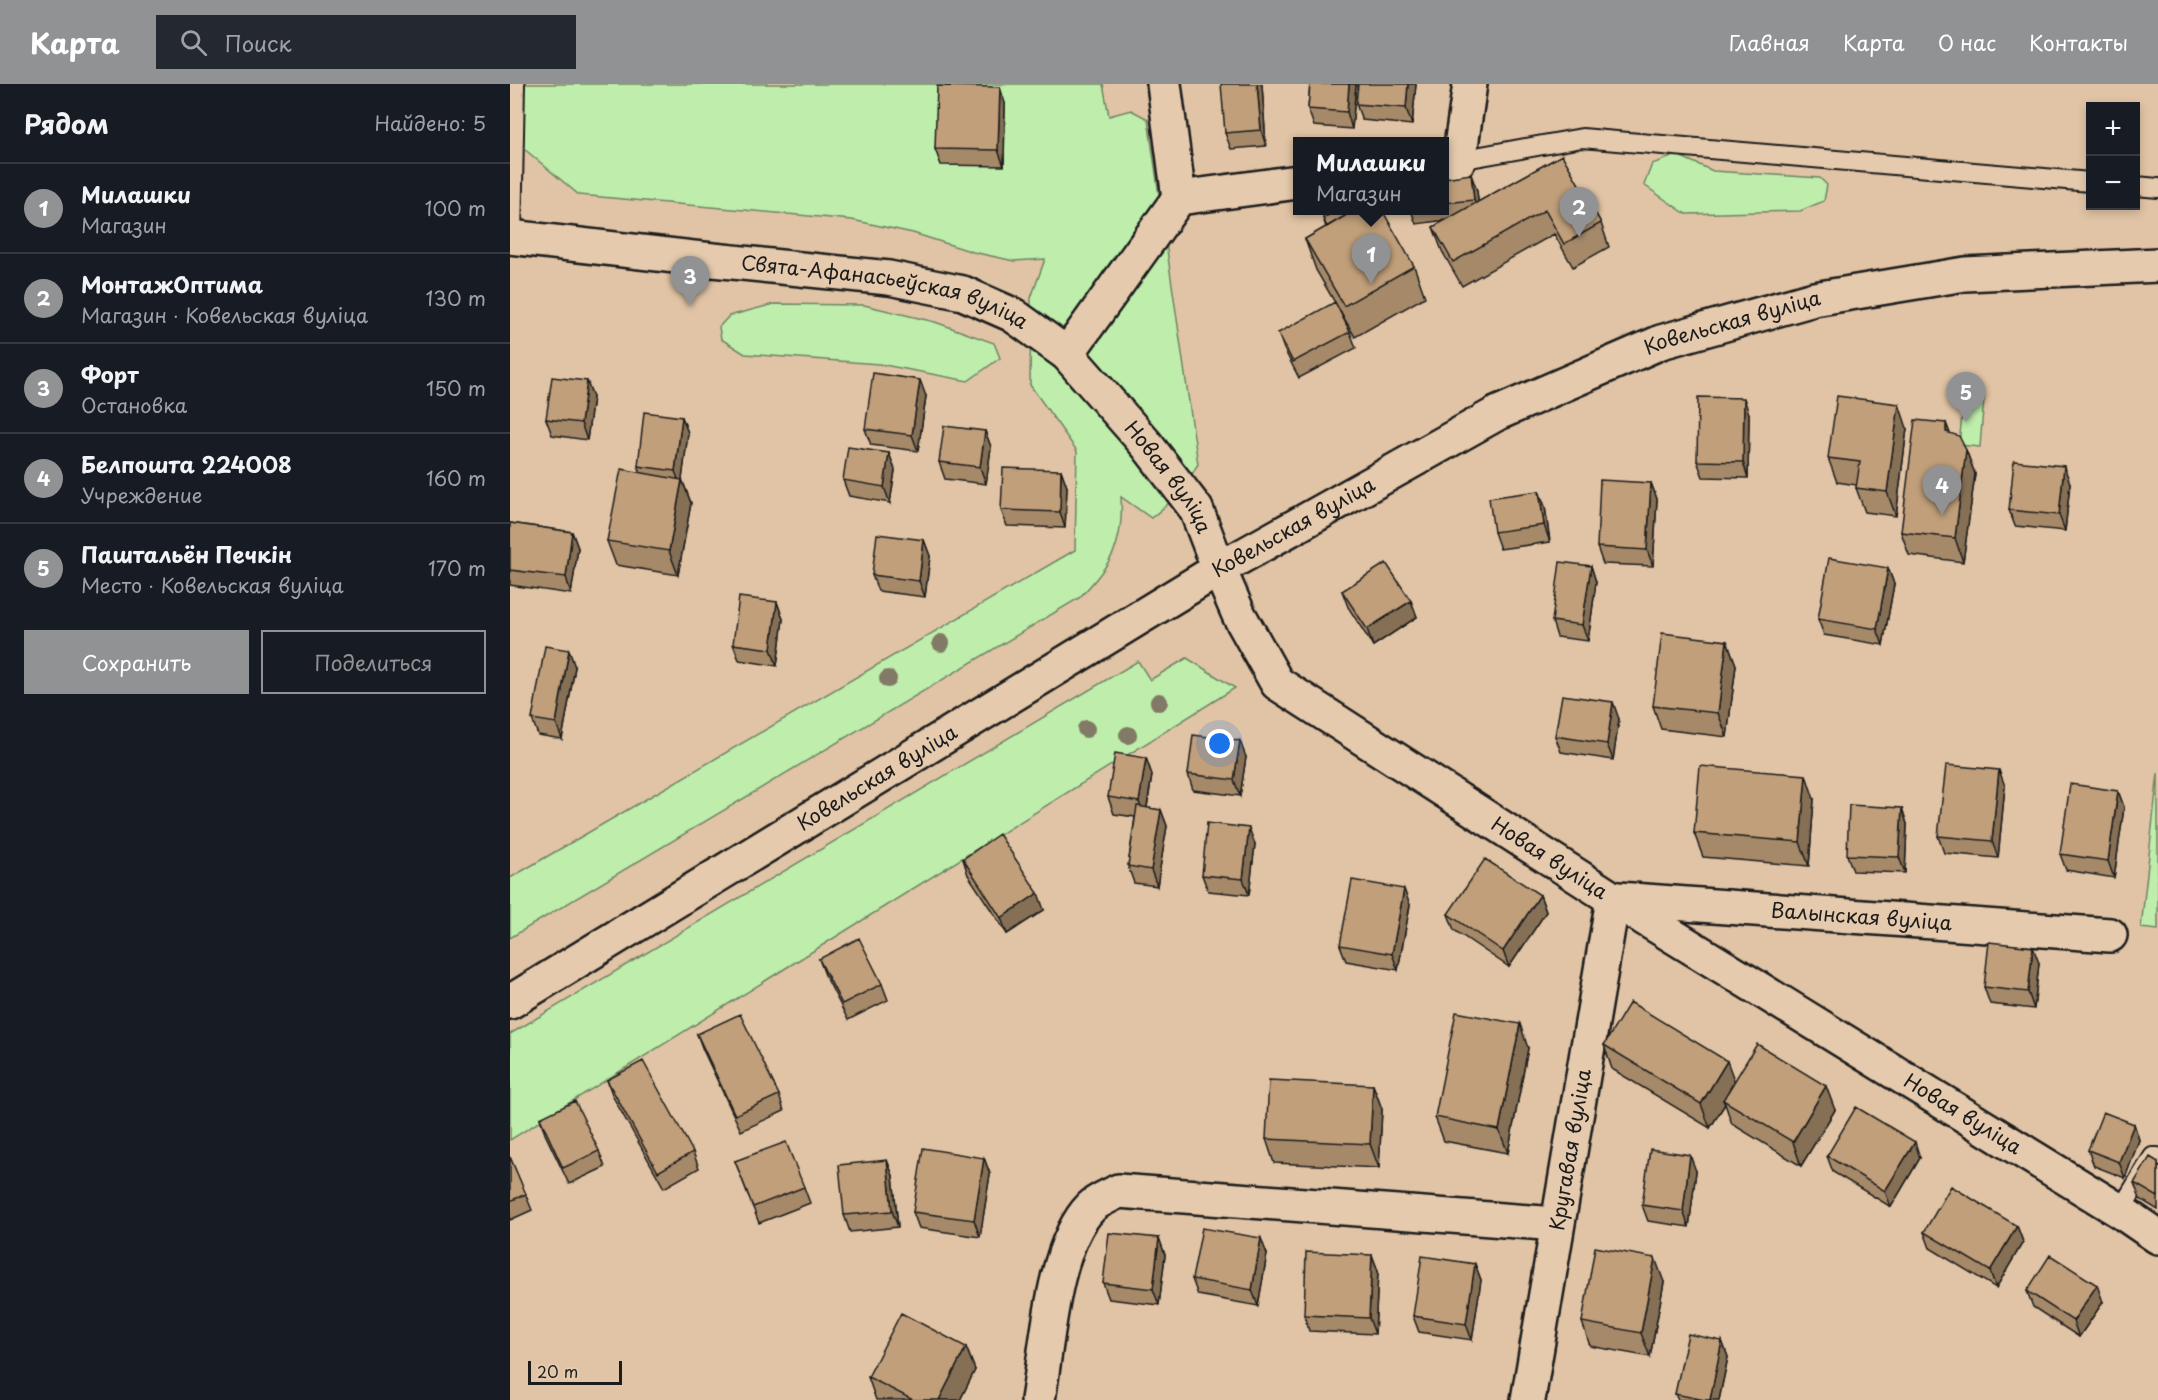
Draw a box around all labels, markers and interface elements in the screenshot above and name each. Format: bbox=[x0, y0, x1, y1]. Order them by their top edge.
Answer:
search box bbox=[156, 15, 576, 69]
text: Карта bbox=[30, 21, 120, 64]
icon: search bbox=[177, 26, 210, 59]
text: Поиск bbox=[225, 26, 292, 59]
text: Главная bbox=[1729, 26, 1810, 58]
text: Карта bbox=[1843, 26, 1905, 58]
text: О нас bbox=[1938, 26, 1996, 58]
text: Контакты bbox=[2029, 26, 2128, 58]
map controls bbox=[2086, 102, 2140, 210]
button: + bbox=[2086, 102, 2140, 156]
text: Рядом bbox=[24, 104, 109, 143]
text: Найдено: 5 bbox=[375, 108, 486, 138]
popup bbox=[1293, 137, 1449, 215]
text: Милашки bbox=[1316, 145, 1426, 178]
button: − bbox=[2086, 156, 2140, 210]
text: Милашки bbox=[81, 177, 191, 210]
text: Магазин bbox=[1316, 178, 1402, 208]
pin: 2 bbox=[1560, 188, 1598, 237]
text: 1 bbox=[39, 193, 48, 223]
text: 100 m bbox=[425, 193, 486, 223]
text: Магазин bbox=[81, 210, 167, 240]
pin: 1 bbox=[1352, 234, 1390, 284]
street label: Свята-Афанасьеўская вуліца bbox=[740, 247, 1036, 336]
pin: 3 bbox=[670, 256, 710, 306]
text: МонтажОптима bbox=[81, 267, 263, 300]
street label: Ковельская вуліца bbox=[1638, 282, 1823, 362]
text: 2 bbox=[36, 283, 51, 313]
text: 130 m bbox=[426, 283, 486, 313]
text: Магазин · Ковельская вуліца bbox=[81, 300, 368, 330]
text: Форт bbox=[81, 357, 139, 390]
pin: 5 bbox=[1946, 372, 1986, 422]
text: 3 bbox=[37, 373, 50, 403]
text: 150 m bbox=[426, 373, 486, 403]
text: Остановка bbox=[81, 390, 187, 420]
street label: Новая вуліца bbox=[1118, 413, 1220, 538]
text: Белпошта 224008 bbox=[81, 447, 292, 480]
text: 4 bbox=[37, 463, 50, 493]
text: 160 m bbox=[426, 463, 486, 493]
pin: 4 bbox=[1922, 466, 1962, 515]
street label: Ковельская вуліца bbox=[1205, 468, 1381, 584]
text: Учреждение bbox=[81, 480, 202, 510]
text: Паштальён Печкін bbox=[81, 537, 292, 570]
text: 5 bbox=[37, 553, 50, 583]
text: 170 m bbox=[428, 553, 486, 583]
text: Место · Ковельская вуліца bbox=[81, 570, 344, 600]
button: Сохранить bbox=[24, 630, 249, 694]
button: Поделиться bbox=[261, 630, 486, 694]
street label: Ковельская вуліца bbox=[790, 716, 963, 838]
your location bbox=[1205, 729, 1234, 758]
street label: Новая вуліца bbox=[1486, 809, 1615, 906]
street label: Валынская вуліца bbox=[1770, 894, 1954, 937]
street label: Новая вуліца bbox=[1898, 1065, 2029, 1161]
street label: Кругавая вуліца bbox=[1541, 1066, 1598, 1233]
scale bar bbox=[528, 1358, 622, 1386]
text: 20 m bbox=[537, 1359, 578, 1383]

